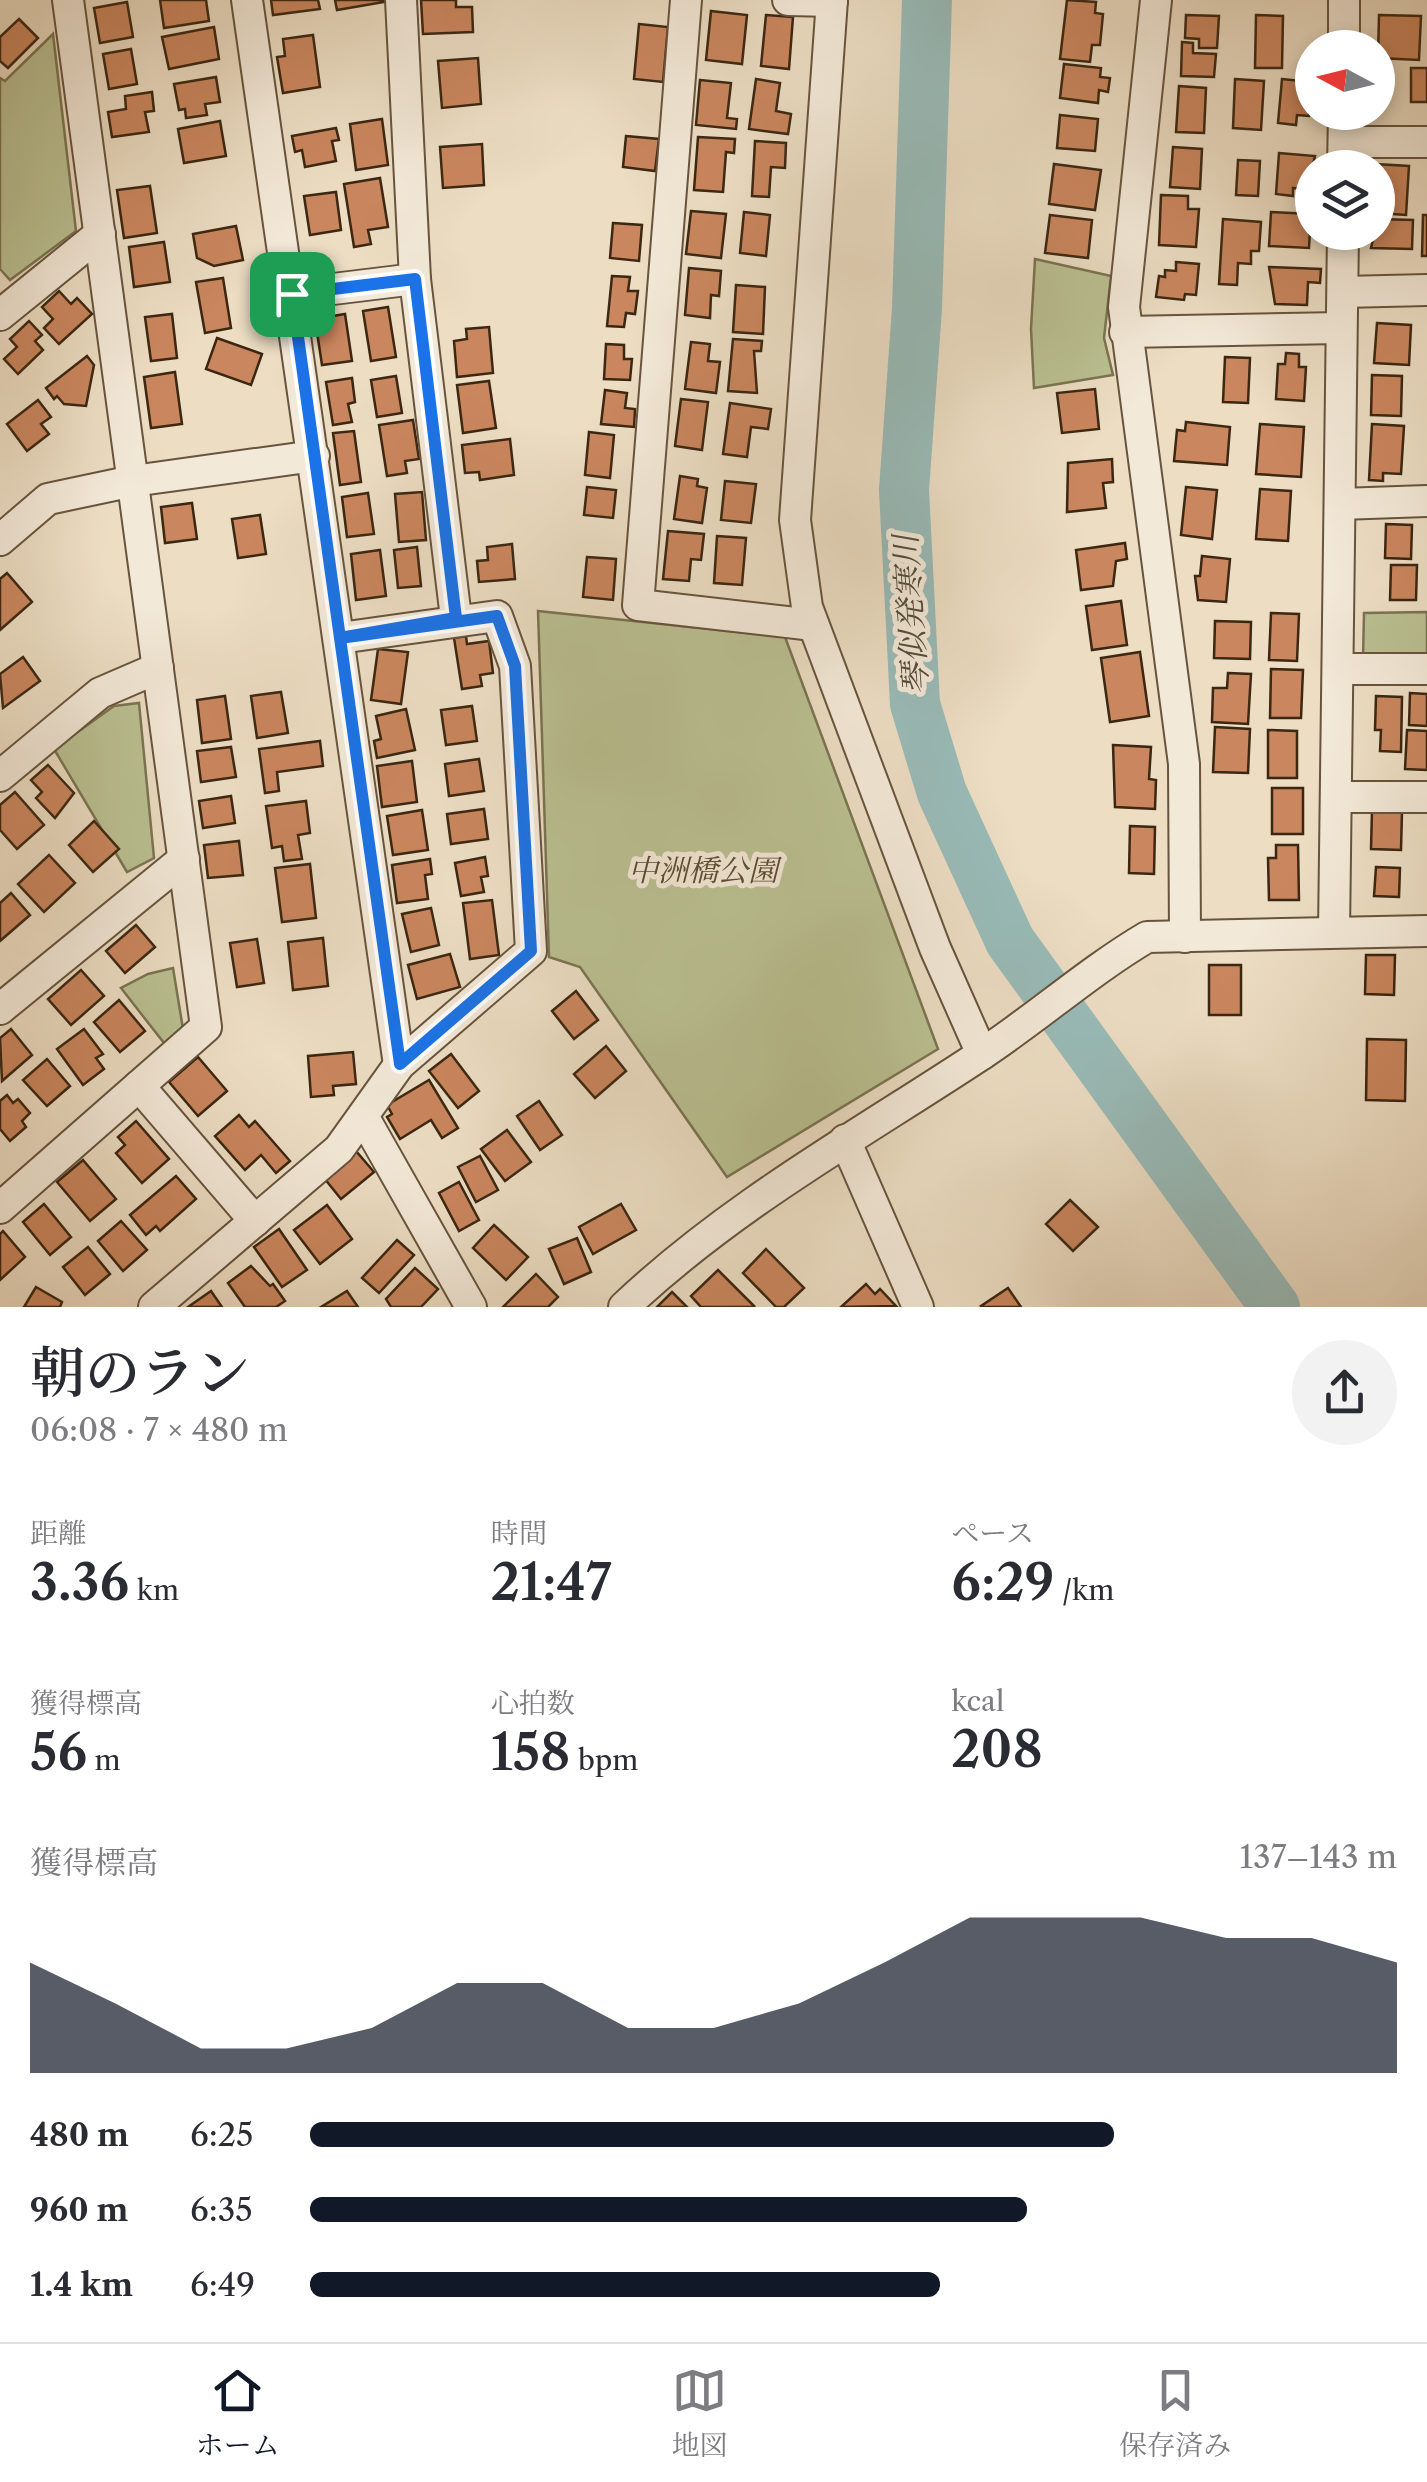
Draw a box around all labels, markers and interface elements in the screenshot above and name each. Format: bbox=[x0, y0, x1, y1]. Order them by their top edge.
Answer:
north arrow bbox=[1295, 30, 1395, 130]
map controls bbox=[1295, 30, 1395, 250]
button: layers bbox=[1295, 150, 1395, 250]
pin bbox=[250, 252, 335, 337]
icon: arrive bbox=[265, 267, 320, 322]
water label: 琴似発寒川 bbox=[885, 531, 936, 696]
park label: 中洲橋公園 bbox=[628, 852, 783, 889]
text: 朝のラン bbox=[30, 1339, 250, 1406]
button: share bbox=[1292, 1340, 1397, 1445]
text: 06:08 · 7 × 480 m bbox=[30, 1410, 288, 1449]
text: 距離 bbox=[30, 1516, 86, 1550]
text: 時間 bbox=[491, 1516, 547, 1550]
text: ペース bbox=[951, 1516, 1034, 1550]
text: 3.36 bbox=[30, 1551, 129, 1613]
text: 21:47 bbox=[491, 1551, 611, 1613]
text: 6:29 bbox=[951, 1551, 1055, 1613]
text: km bbox=[129, 1573, 179, 1607]
text: /km bbox=[1055, 1573, 1114, 1607]
text: kcal bbox=[951, 1684, 1004, 1718]
text: 獲得標高 bbox=[30, 1686, 142, 1720]
text: 心拍数 bbox=[491, 1686, 575, 1720]
text: 208 bbox=[951, 1718, 1043, 1780]
text: 56 bbox=[30, 1721, 87, 1783]
text: 158 bbox=[491, 1721, 571, 1783]
text: m bbox=[87, 1743, 121, 1777]
text: bpm bbox=[571, 1743, 638, 1777]
text: 137–143 m bbox=[1240, 1837, 1397, 1876]
text: 獲得標高 bbox=[30, 1843, 158, 1882]
text: 480 m bbox=[30, 2115, 129, 2154]
text: 6:25 bbox=[190, 2115, 254, 2154]
text: 960 m bbox=[30, 2190, 129, 2229]
text: 6:35 bbox=[190, 2190, 253, 2229]
text: 1.4 km bbox=[30, 2265, 133, 2304]
text: 6:49 bbox=[190, 2265, 255, 2304]
tab: ホーム bbox=[196, 2363, 280, 2463]
tab: 地図 bbox=[671, 2363, 727, 2463]
tab: 保存済み bbox=[1119, 2363, 1231, 2463]

